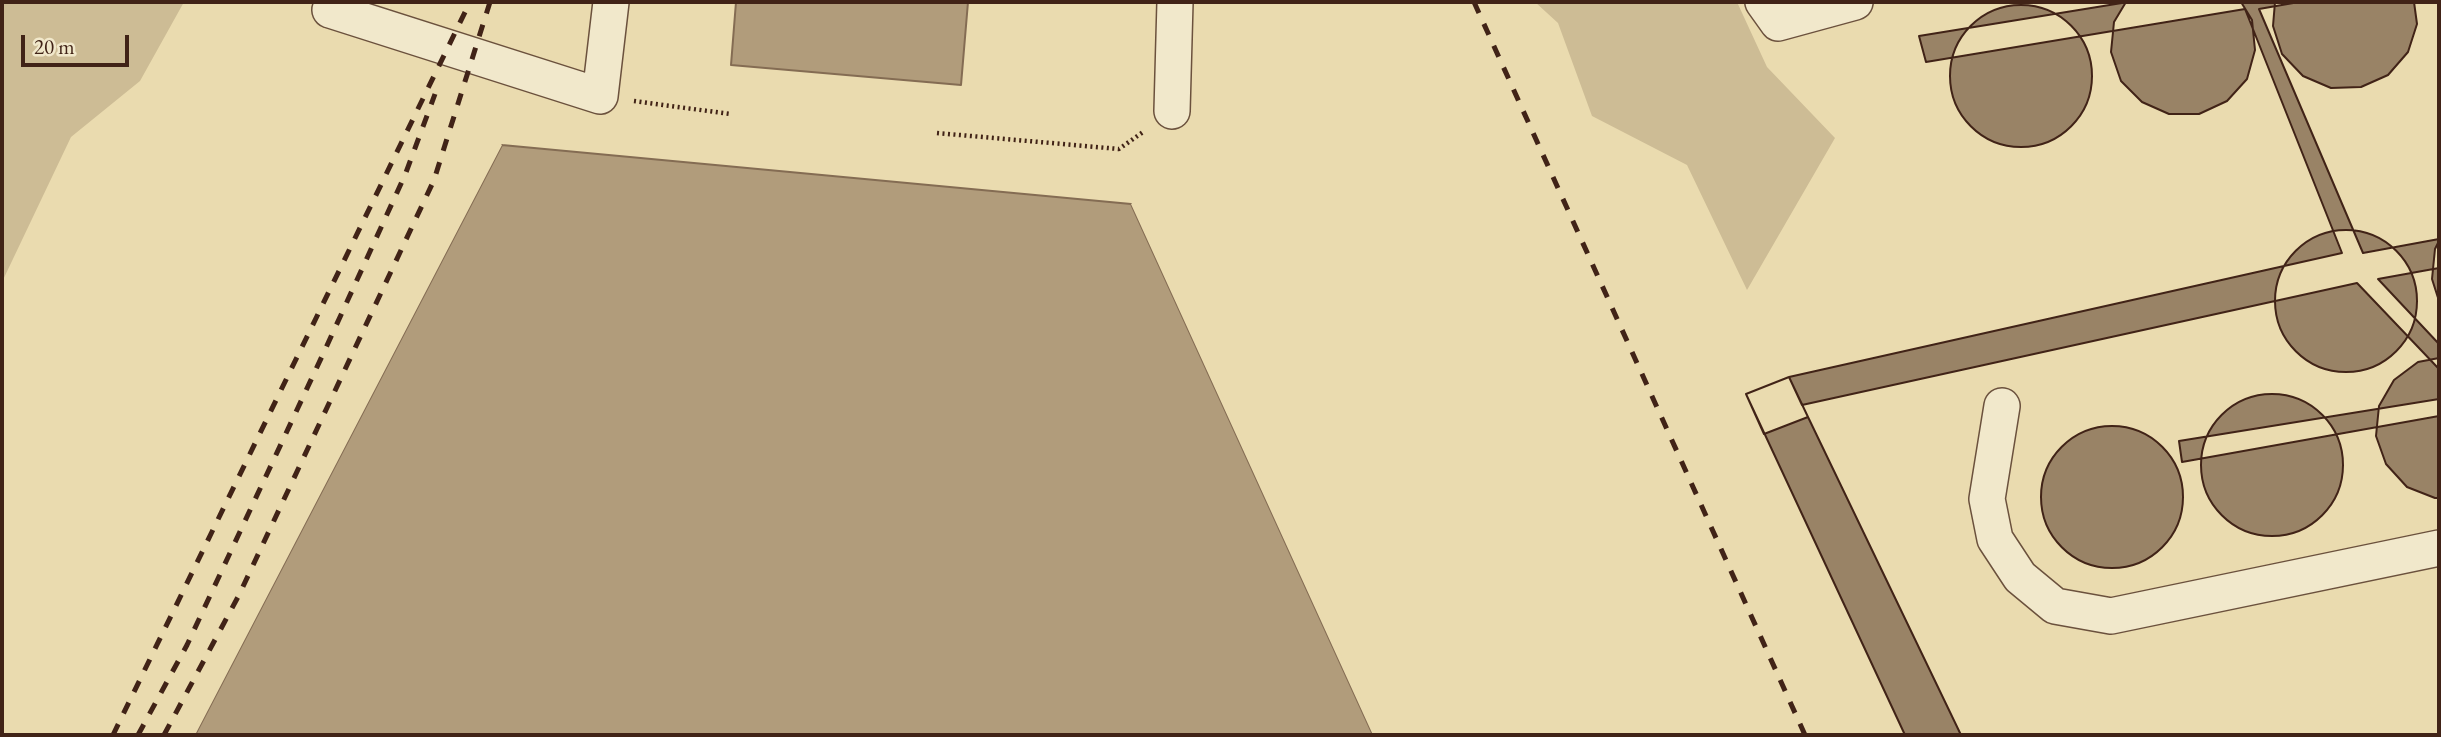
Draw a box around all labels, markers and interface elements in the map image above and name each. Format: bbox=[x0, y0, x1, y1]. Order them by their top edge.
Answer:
scale bar bbox=[24, 21, 133, 65]
text: 20 m bbox=[34, 33, 75, 60]

